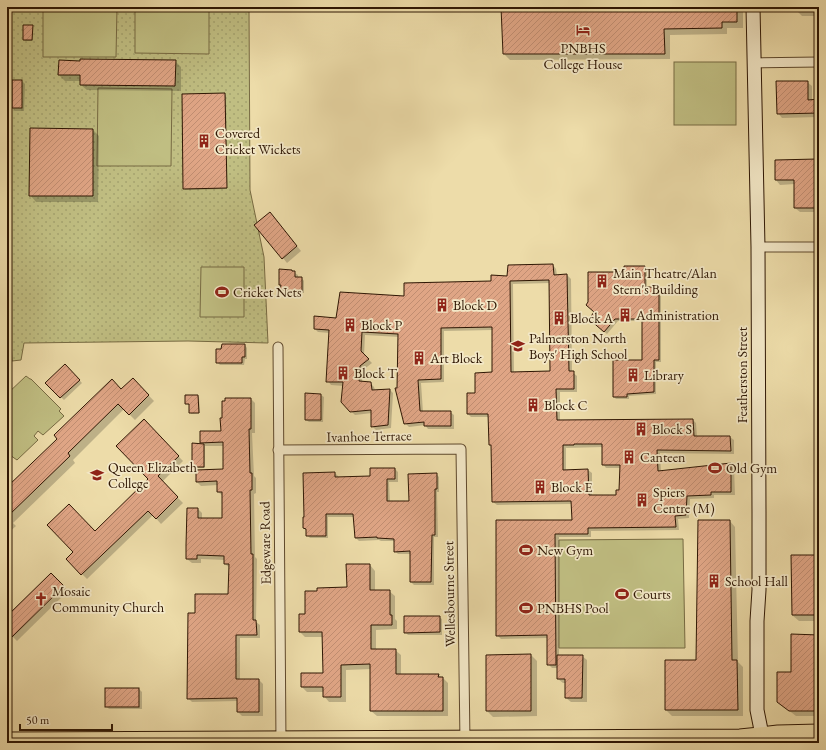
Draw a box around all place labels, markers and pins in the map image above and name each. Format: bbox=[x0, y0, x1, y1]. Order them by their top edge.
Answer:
hotel icon: PNBHS College House bbox=[575, 22, 591, 38]
place label: PNBHS College House bbox=[544, 39, 623, 73]
place label: Covered Cricket Wickets bbox=[215, 124, 301, 158]
building icon: Covered Cricket Wickets bbox=[196, 133, 212, 149]
place label: Main Theatre/Alan Stern's Building bbox=[613, 264, 717, 298]
building icon: Main Theatre/Alan Stern's Building bbox=[594, 273, 610, 289]
place label: Cricket Nets bbox=[233, 283, 302, 301]
sports icon: Cricket Nets bbox=[214, 284, 230, 300]
place label: Block D bbox=[453, 296, 498, 314]
building icon: Block D bbox=[434, 297, 450, 313]
place label: Administration bbox=[635, 306, 720, 324]
building icon: Administration bbox=[617, 307, 633, 323]
place label: Block A bbox=[570, 309, 614, 327]
building icon: Block A bbox=[551, 310, 567, 326]
place label: Block P bbox=[361, 316, 403, 334]
building icon: Block P bbox=[342, 317, 358, 333]
place label: Palmerston North Boys' High School bbox=[529, 329, 628, 363]
school or university icon: Palmerston North Boys' High School bbox=[510, 338, 526, 354]
place label: Art Block bbox=[429, 349, 483, 367]
building icon: Art Block bbox=[411, 350, 427, 366]
place label: Block T bbox=[354, 364, 398, 382]
building icon: Block T bbox=[335, 365, 351, 381]
place label: Library bbox=[644, 366, 685, 384]
building icon: Library bbox=[625, 367, 641, 383]
place label: Block C bbox=[544, 396, 588, 414]
building icon: Block C bbox=[525, 397, 541, 413]
place label: Block S bbox=[652, 420, 692, 438]
building icon: Block S bbox=[633, 421, 649, 437]
place label: Canteen bbox=[640, 448, 686, 466]
building icon: Canteen bbox=[621, 449, 637, 465]
place label: Queen Elizabeth College bbox=[108, 458, 197, 492]
place label: Old Gym bbox=[726, 459, 777, 477]
sports icon: Old Gym bbox=[707, 460, 723, 476]
school or university icon: Queen Elizabeth College bbox=[89, 467, 105, 483]
place label: Block E bbox=[551, 478, 593, 496]
building icon: Block E bbox=[532, 479, 548, 495]
place label: Spiers Centre (M) bbox=[653, 483, 715, 517]
building icon: Spiers Centre (M) bbox=[634, 492, 650, 508]
place label: New Gym bbox=[537, 541, 593, 559]
sports icon: New Gym bbox=[518, 542, 534, 558]
place label: School Hall bbox=[725, 572, 789, 590]
building icon: School Hall bbox=[706, 573, 722, 589]
place label: Mosaic Community Church bbox=[52, 582, 164, 616]
place label: Courts bbox=[633, 585, 671, 603]
sports icon: Courts bbox=[614, 586, 630, 602]
church icon: Mosaic Community Church bbox=[33, 591, 49, 607]
place label: PNBHS Pool bbox=[537, 599, 609, 617]
sports icon: PNBHS Pool bbox=[518, 600, 534, 616]

